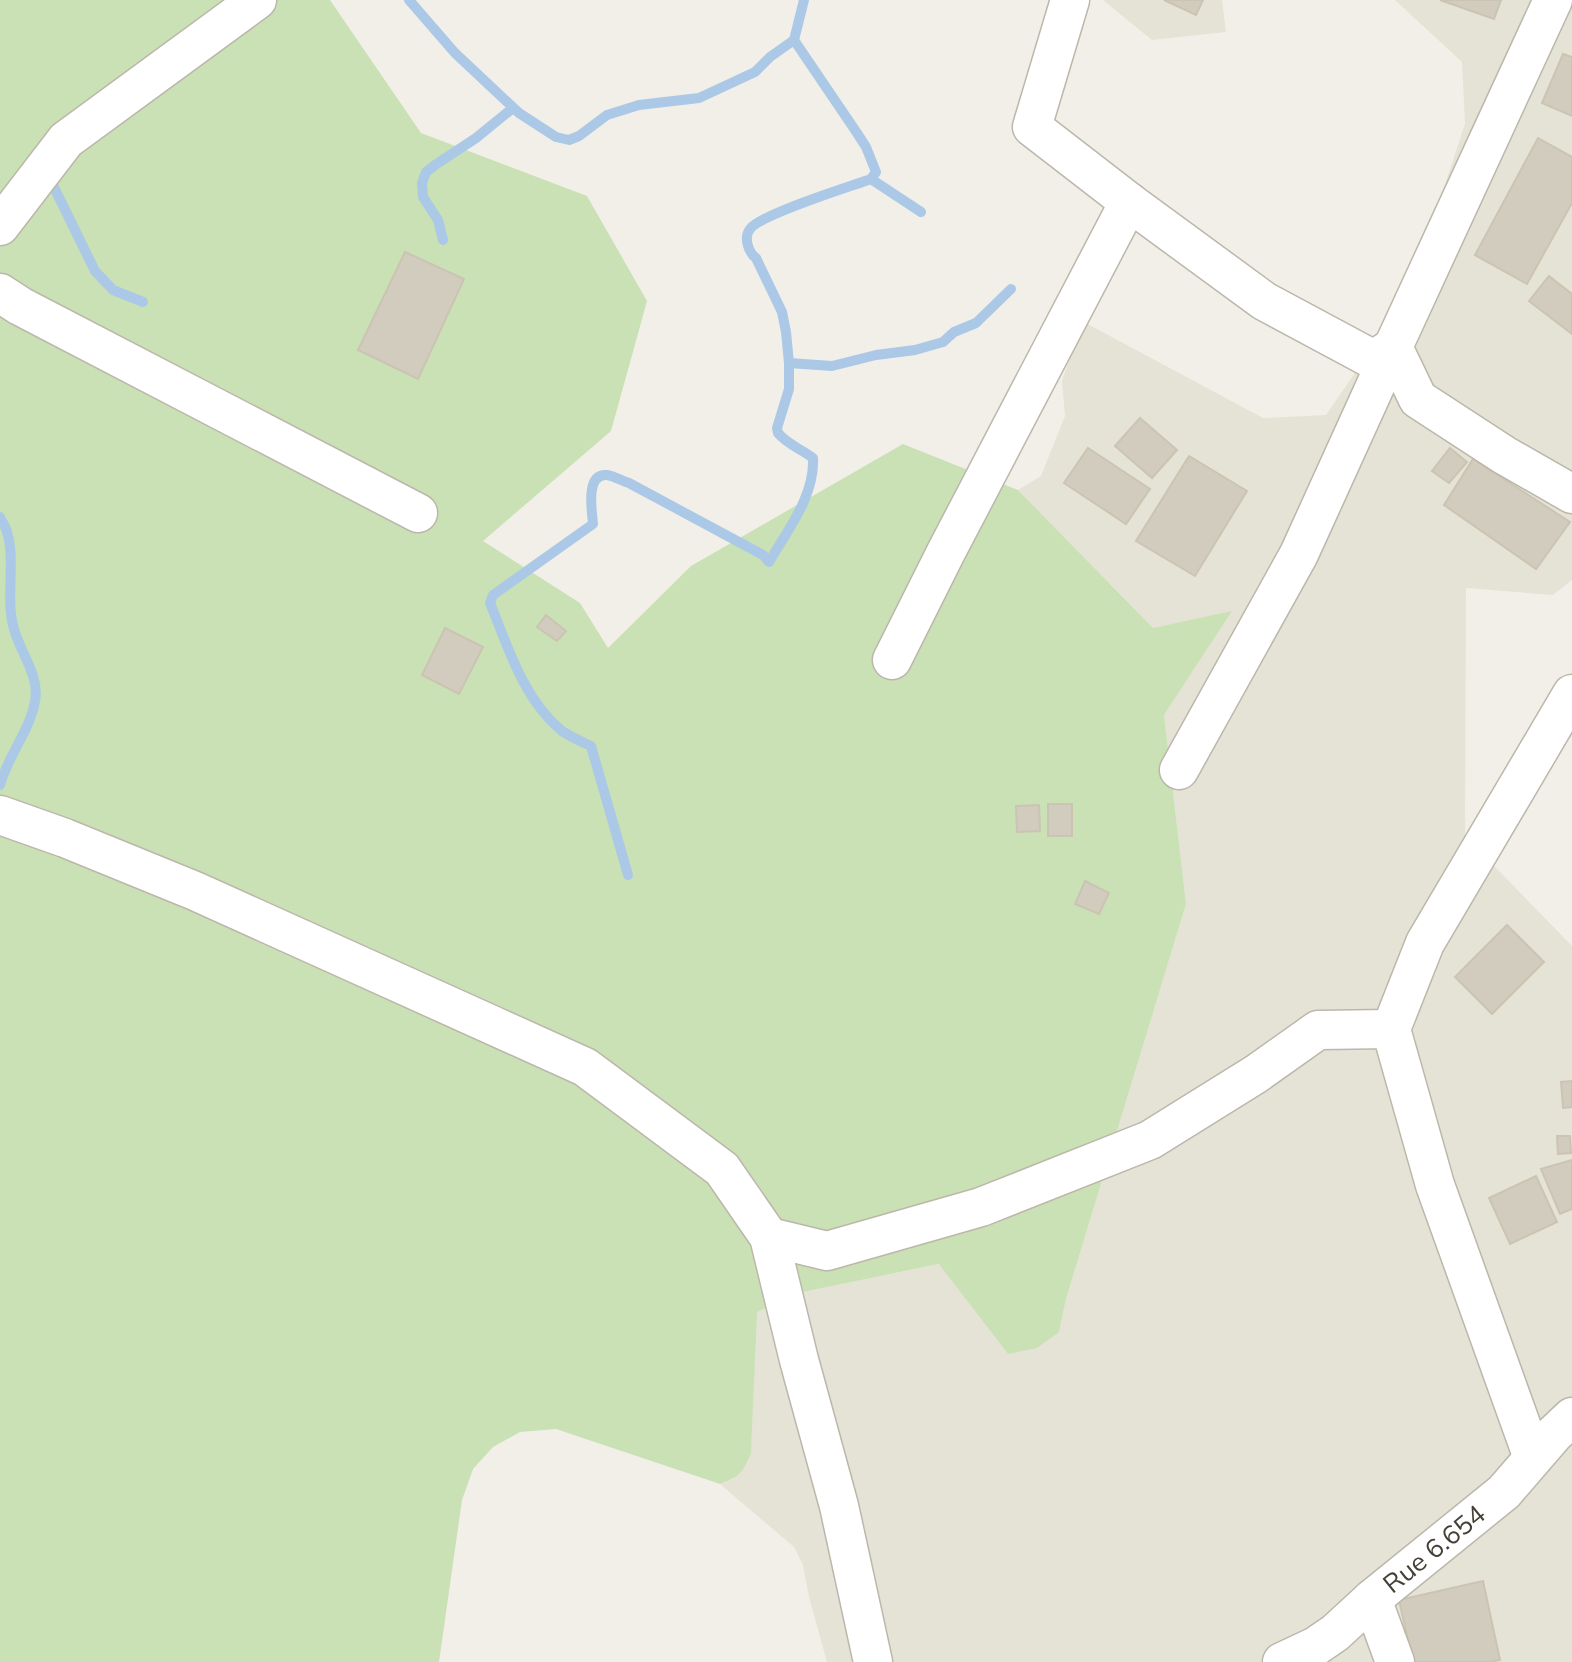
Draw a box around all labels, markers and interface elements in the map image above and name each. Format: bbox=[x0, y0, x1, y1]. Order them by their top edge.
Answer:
street label: Rue 6.654 bbox=[1376, 1497, 1492, 1600]

